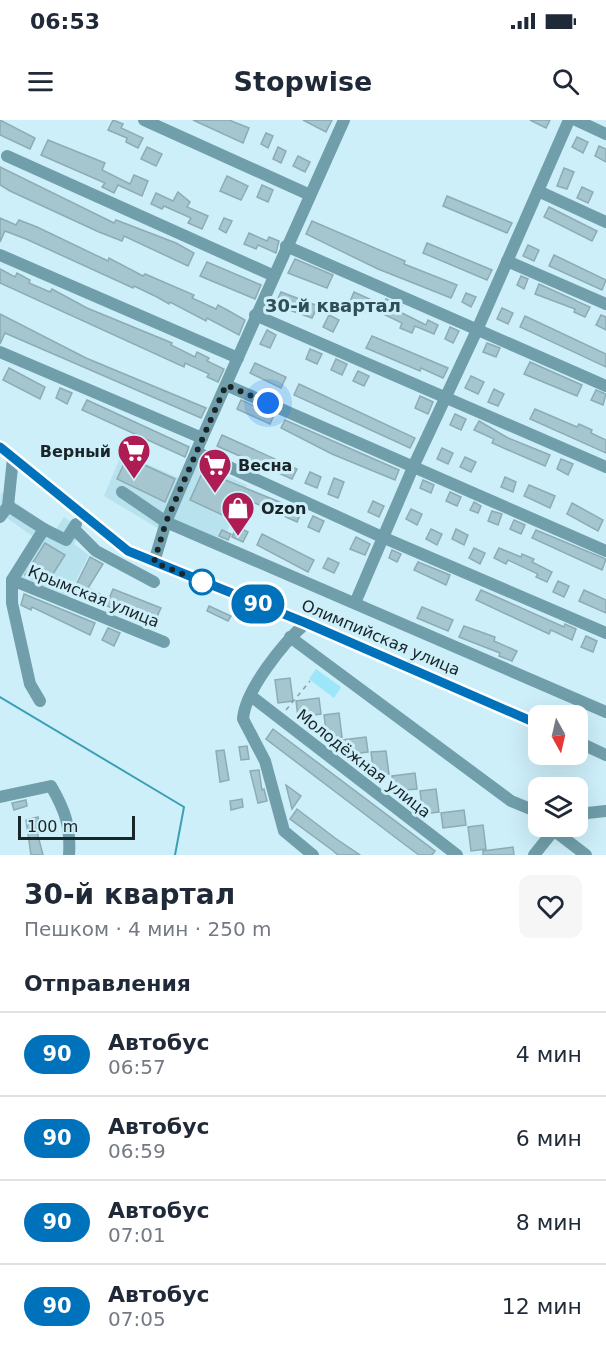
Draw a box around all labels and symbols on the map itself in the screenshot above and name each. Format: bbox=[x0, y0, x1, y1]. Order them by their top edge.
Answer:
district label: 30-й квартал bbox=[265, 295, 401, 316]
your location bbox=[253, 388, 283, 418]
supermarket icon: Верный bbox=[116, 433, 152, 480]
place label: Верный bbox=[40, 442, 111, 461]
supermarket icon: Весна bbox=[197, 447, 233, 494]
place label: Весна bbox=[238, 456, 292, 475]
shop icon: Ozon bbox=[220, 490, 256, 537]
place label: Ozon bbox=[261, 499, 306, 518]
street label: Крымская улица bbox=[25, 561, 162, 631]
unlabelled marker bbox=[189, 569, 215, 595]
line badge: 90 bbox=[231, 584, 285, 624]
street label: Олимпийская улица bbox=[299, 595, 463, 679]
street label: Молодёжная улица bbox=[293, 705, 434, 822]
north arrow bbox=[528, 705, 588, 765]
scale bar bbox=[18, 813, 135, 840]

